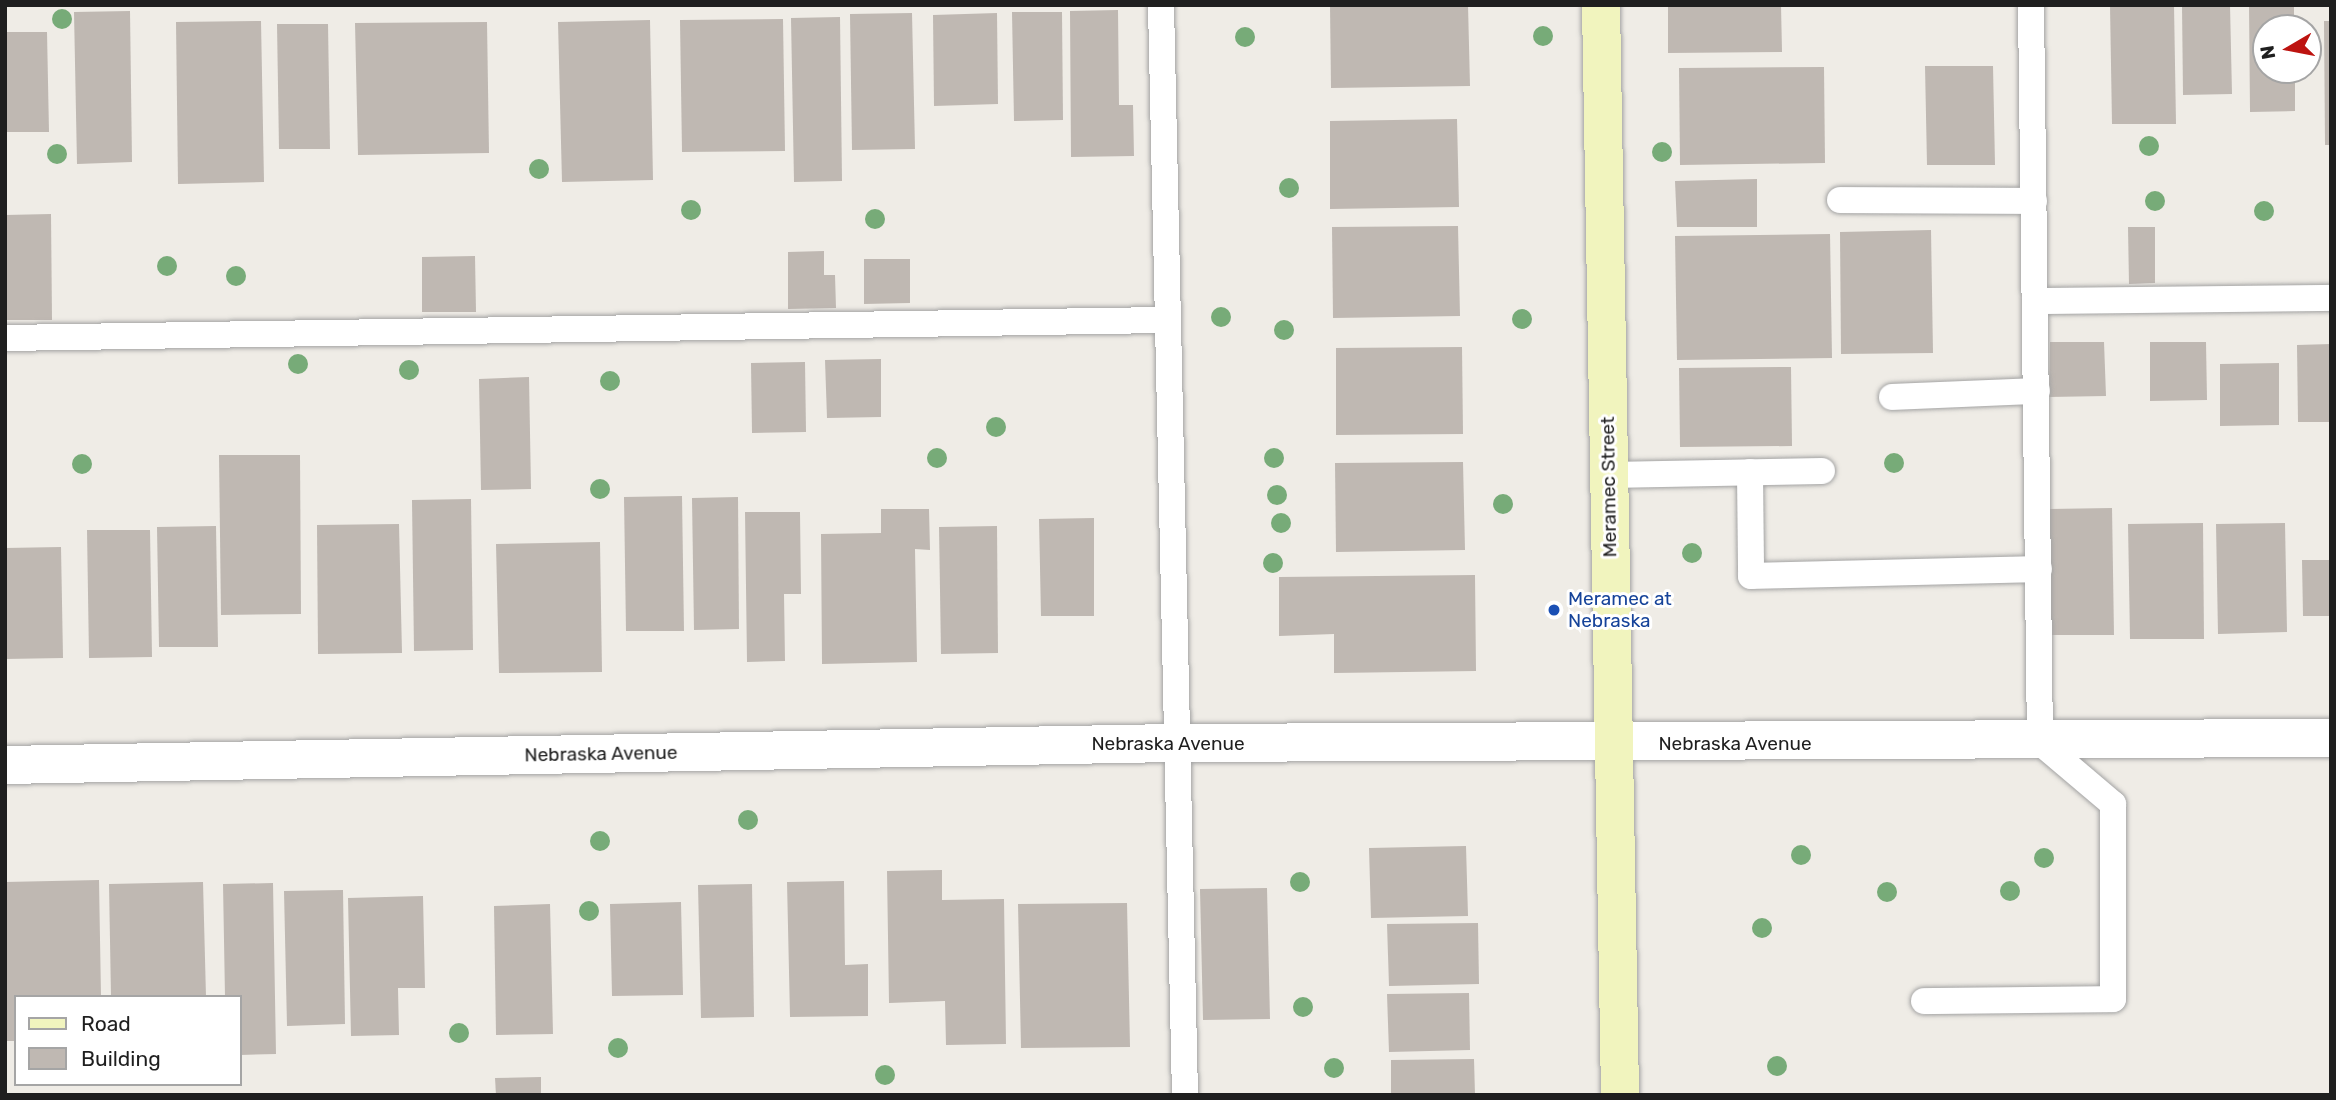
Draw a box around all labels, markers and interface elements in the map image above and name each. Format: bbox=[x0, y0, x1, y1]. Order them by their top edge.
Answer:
north arrow bbox=[2252, 14, 2322, 84]
text: N bbox=[2255, 44, 2280, 61]
street label: Meramec Street bbox=[1596, 416, 1622, 558]
place label: Meramec at Nebraska bbox=[1568, 588, 1672, 632]
marker: Meramec at Nebraska bbox=[1546, 602, 1562, 618]
street label: Nebraska Avenue bbox=[1091, 733, 1245, 755]
street label: Nebraska Avenue bbox=[1658, 733, 1812, 755]
street label: Nebraska Avenue bbox=[524, 741, 678, 767]
legend bbox=[14, 995, 242, 1086]
text: Road bbox=[81, 1011, 131, 1036]
text: Building bbox=[81, 1046, 161, 1071]

